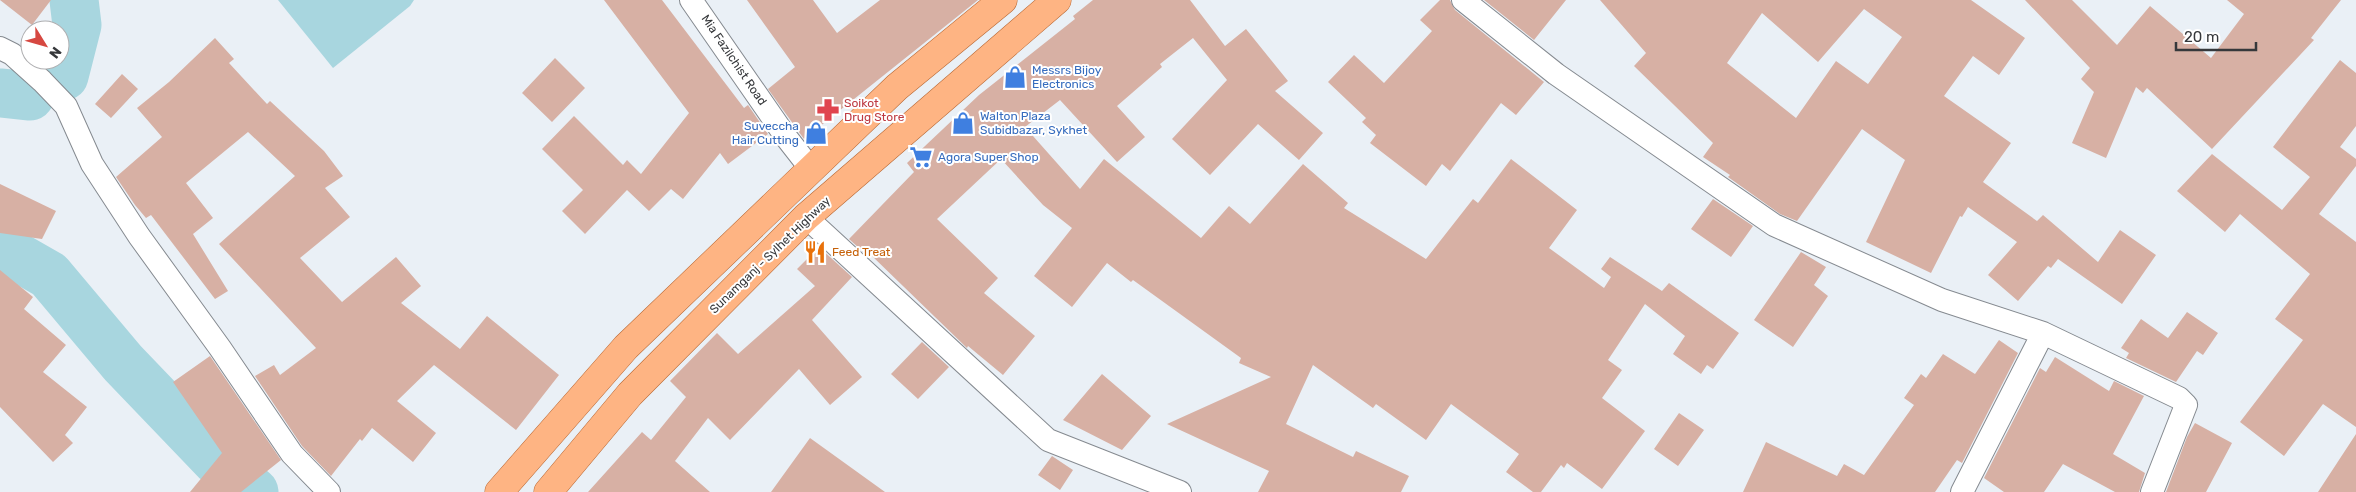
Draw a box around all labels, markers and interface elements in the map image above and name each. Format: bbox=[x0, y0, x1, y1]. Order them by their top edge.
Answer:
street label: Mia Fazilchist Road bbox=[698, 12, 770, 108]
north arrow bbox=[20, 20, 70, 70]
scale bar bbox=[2176, 20, 2256, 52]
text: 20 m bbox=[2184, 28, 2219, 46]
text: N bbox=[45, 43, 65, 62]
place label: Messrs Bijoy Electronics bbox=[1032, 63, 1102, 91]
shop icon: Messrs Bijoy Electronics bbox=[1002, 64, 1028, 90]
place label: Soikot Drug Store bbox=[844, 96, 905, 124]
pharmacy icon: Soikot Drug Store bbox=[815, 97, 841, 123]
place label: Walton Plaza Subidbazar, Sykhet bbox=[980, 109, 1087, 137]
shop icon: Walton Plaza Subidbazar, Sykhet bbox=[950, 110, 976, 136]
place label: Suveccha Hair Cutting bbox=[732, 119, 799, 147]
shop icon: Suveccha Hair Cutting bbox=[803, 120, 829, 146]
supermarket icon: Agora Super Shop bbox=[908, 144, 934, 170]
place label: Agora Super Shop bbox=[938, 150, 1039, 164]
street label: Sunamganj - Sylhet Highway bbox=[707, 193, 833, 316]
restaurant icon: Feed Treat bbox=[802, 239, 828, 265]
place label: Feed Treat bbox=[832, 245, 891, 259]

